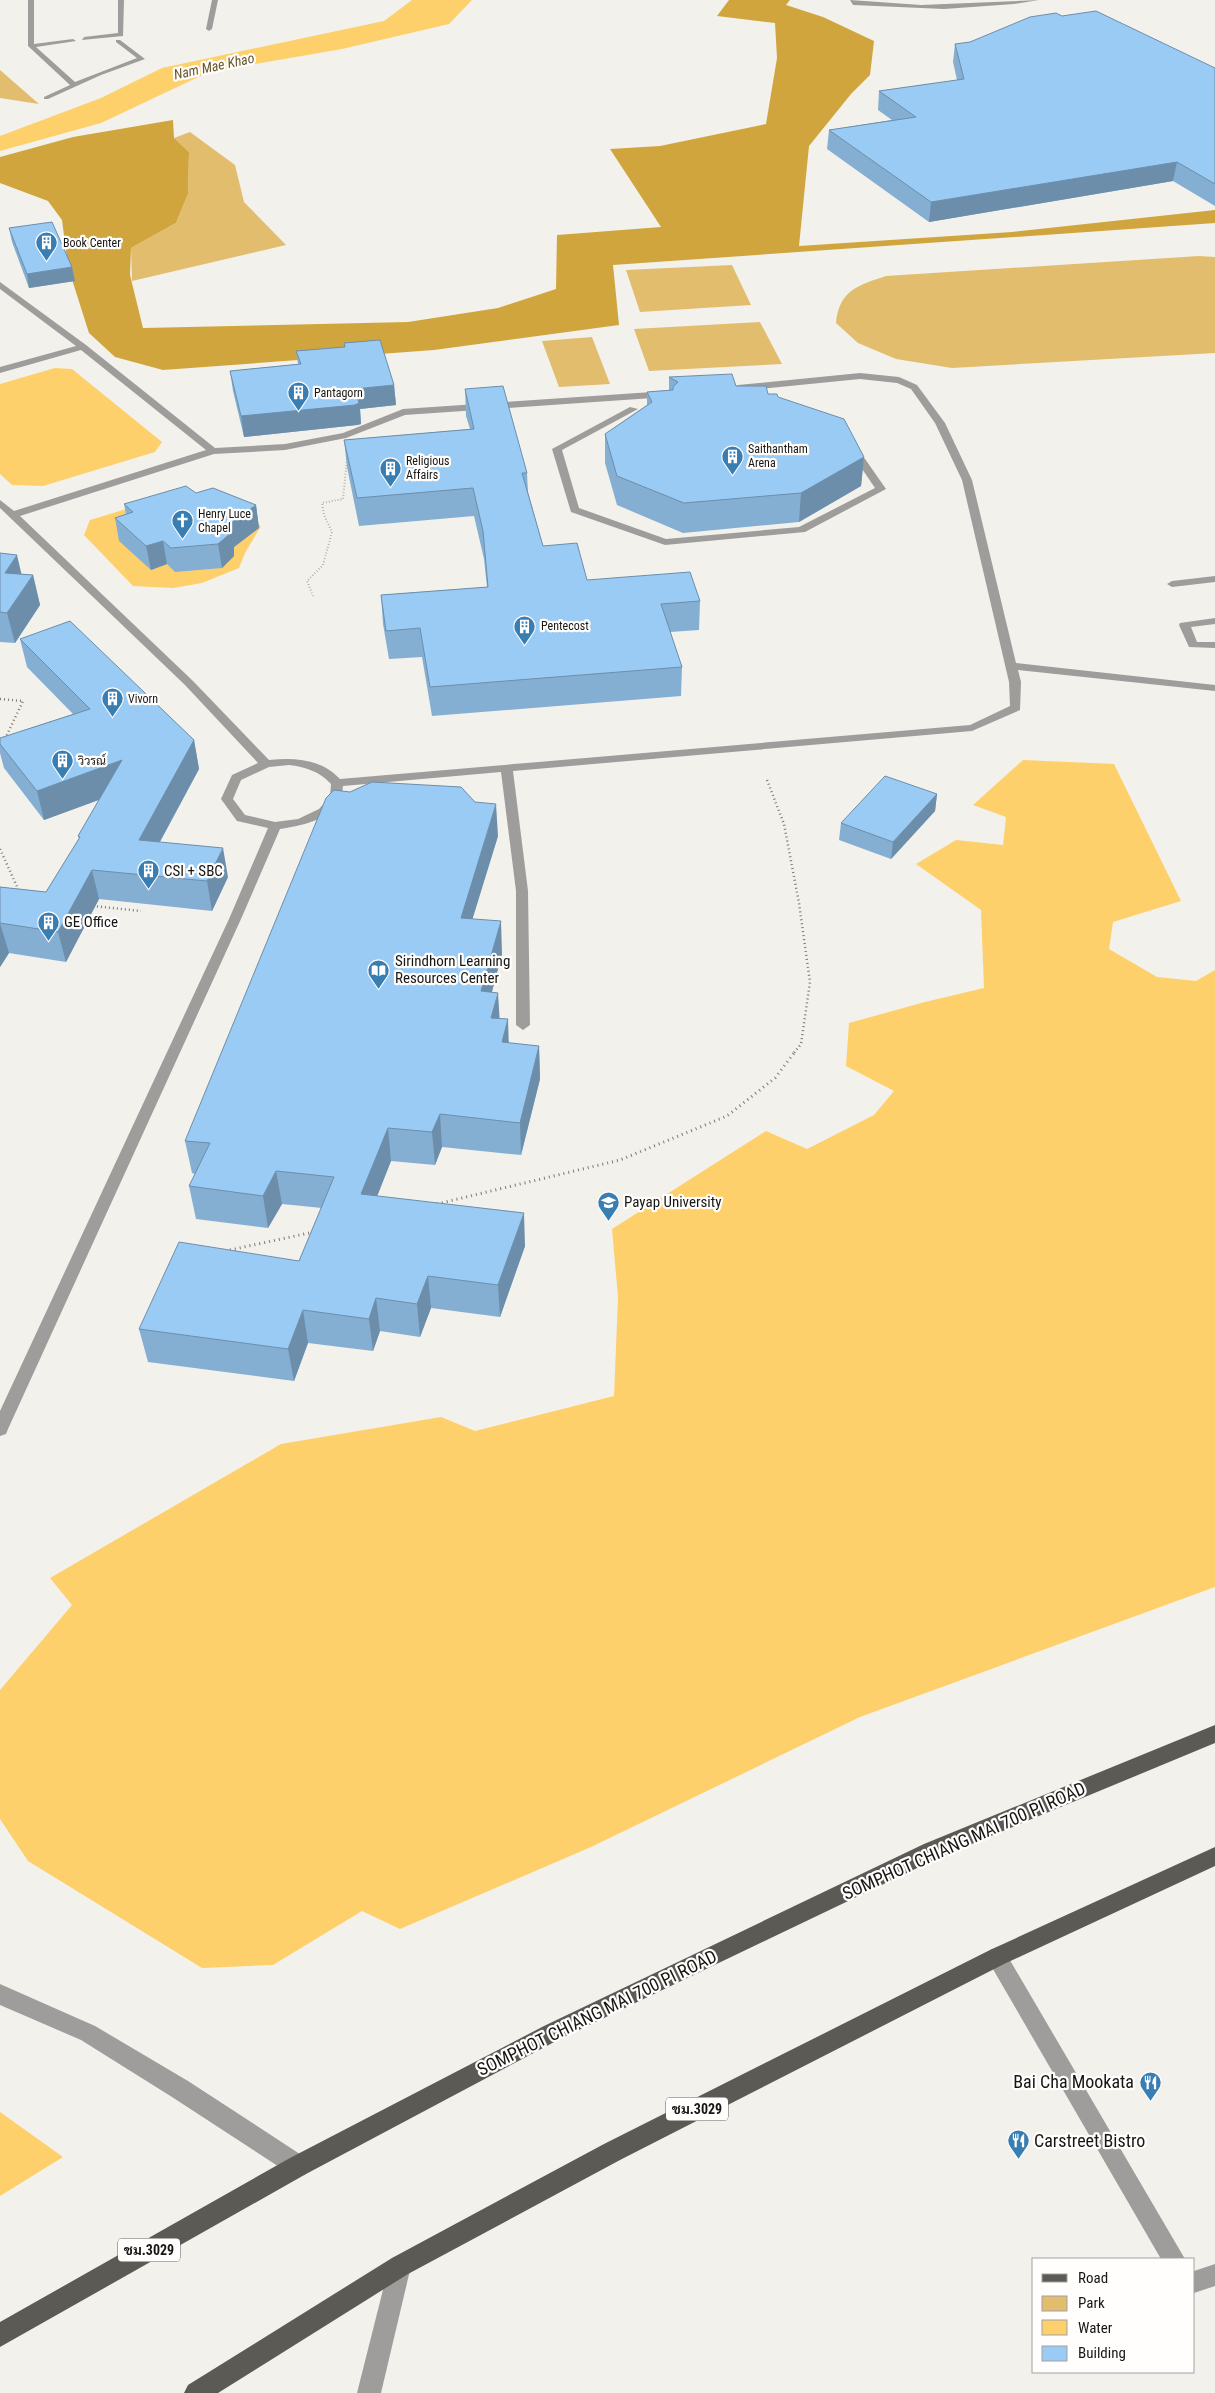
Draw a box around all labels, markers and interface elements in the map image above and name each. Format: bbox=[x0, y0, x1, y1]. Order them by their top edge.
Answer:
water label: Nam Mae Khao bbox=[172, 50, 256, 82]
building icon: Book Center bbox=[35, 231, 59, 262]
place label: Book Center bbox=[63, 236, 121, 250]
building icon: Pantagorn bbox=[286, 381, 310, 412]
place label: Pantagorn bbox=[314, 386, 363, 400]
place label: Saithantham Arena bbox=[748, 442, 808, 470]
building icon: Saithantham Arena bbox=[720, 444, 744, 475]
place label: Religious Affairs bbox=[406, 454, 449, 482]
building icon: Religious Affairs bbox=[378, 456, 402, 487]
place label: Henry Luce Chapel bbox=[198, 507, 251, 535]
church icon: Henry Luce Chapel bbox=[170, 509, 194, 540]
building icon: Pentecost bbox=[513, 614, 537, 645]
place label: Pentecost bbox=[541, 619, 589, 633]
building icon: Vivorn bbox=[100, 687, 124, 718]
place label: Vivorn bbox=[128, 692, 158, 706]
building icon: วิวรณ์ bbox=[50, 749, 74, 780]
place label: วิวรณ์ bbox=[77, 753, 106, 768]
building icon: CSI + SBC bbox=[136, 859, 160, 890]
place label: CSI + SBC bbox=[164, 862, 223, 880]
building icon: GE Office bbox=[36, 910, 60, 941]
place label: GE Office bbox=[64, 913, 118, 931]
place label: Sirindhorn Learning Resources Center bbox=[395, 952, 510, 987]
library icon: Sirindhorn Learning Resources Center bbox=[367, 958, 391, 989]
school or university icon: Payap University bbox=[596, 1190, 620, 1221]
place label: Payap University bbox=[624, 1193, 722, 1211]
street label: SOMPHOT CHIANG MAI 700 PI ROAD bbox=[839, 1777, 1089, 1904]
street label: SOMPHOT CHIANG MAI 700 PI ROAD bbox=[474, 1945, 720, 2080]
restaurant icon: Bai Cha Mookata bbox=[1138, 2070, 1162, 2101]
place label: Bai Cha Mookata bbox=[1013, 2071, 1134, 2092]
road number: ชม.3029 bbox=[666, 2098, 728, 2120]
restaurant icon: Carstreet Bistro bbox=[1006, 2129, 1030, 2160]
place label: Carstreet Bistro bbox=[1034, 2130, 1145, 2151]
road number: ชม.3029 bbox=[118, 2238, 180, 2262]
legend bbox=[1032, 2258, 1195, 2373]
text: Road bbox=[1078, 2269, 1108, 2287]
text: Park bbox=[1078, 2294, 1105, 2312]
text: Water bbox=[1078, 2319, 1113, 2337]
text: Building bbox=[1078, 2344, 1126, 2362]

